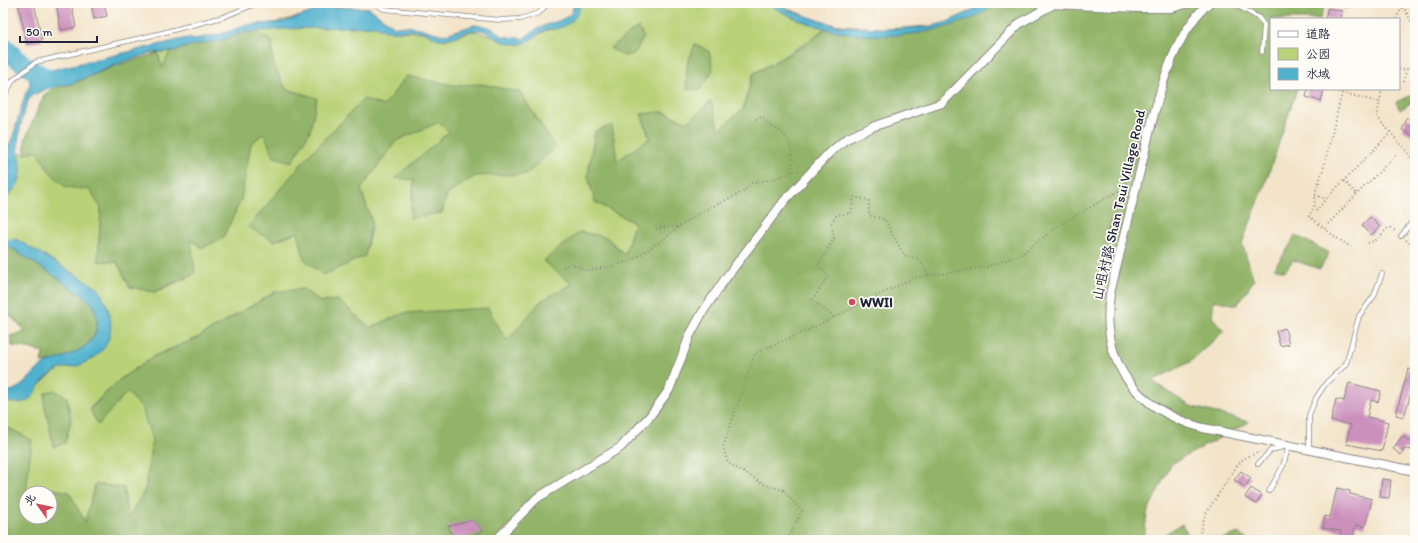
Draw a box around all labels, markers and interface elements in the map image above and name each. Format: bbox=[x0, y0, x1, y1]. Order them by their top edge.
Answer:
scale bar bbox=[20, 18, 97, 44]
legend bbox=[1270, 18, 1400, 90]
text: 50 m bbox=[26, 25, 52, 39]
text: 道路 bbox=[1306, 27, 1330, 41]
text: 公园 bbox=[1306, 47, 1330, 61]
text: 水域 bbox=[1306, 67, 1330, 81]
street label: 山咀村路 Shan Tsui Village Road bbox=[1089, 108, 1149, 302]
place label: WWII bbox=[860, 294, 893, 311]
marker: WWII bbox=[847, 297, 857, 307]
north arrow bbox=[18, 485, 58, 525]
text: 北 bbox=[22, 492, 38, 508]

